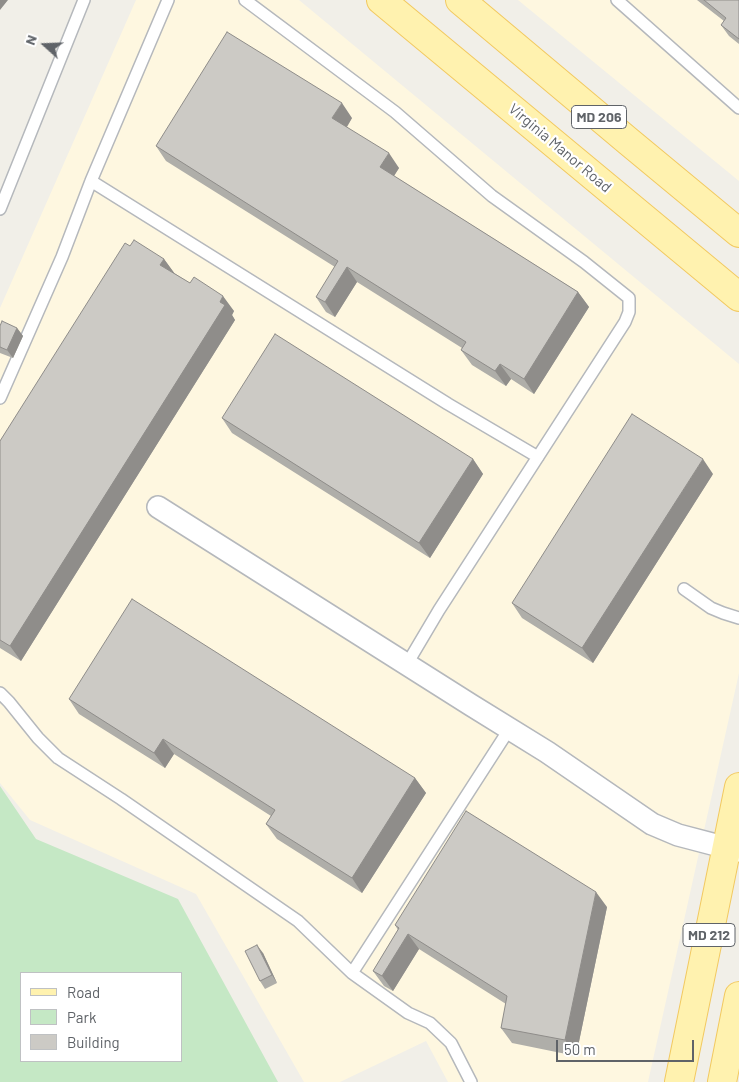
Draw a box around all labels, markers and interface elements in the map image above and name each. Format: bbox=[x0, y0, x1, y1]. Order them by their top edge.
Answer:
north arrow bbox=[20, 20, 70, 70]
text: N bbox=[21, 32, 40, 47]
street label: Virginia Manor Road bbox=[505, 100, 615, 196]
road number: MD 206 bbox=[572, 105, 626, 128]
road number: MD 212 bbox=[683, 924, 735, 946]
legend bbox=[20, 972, 182, 1062]
text: Road bbox=[67, 983, 100, 1001]
text: Park bbox=[67, 1008, 96, 1026]
scale bar bbox=[559, 1030, 696, 1062]
text: Building bbox=[67, 1033, 120, 1051]
text: 50 m bbox=[564, 1040, 596, 1058]

